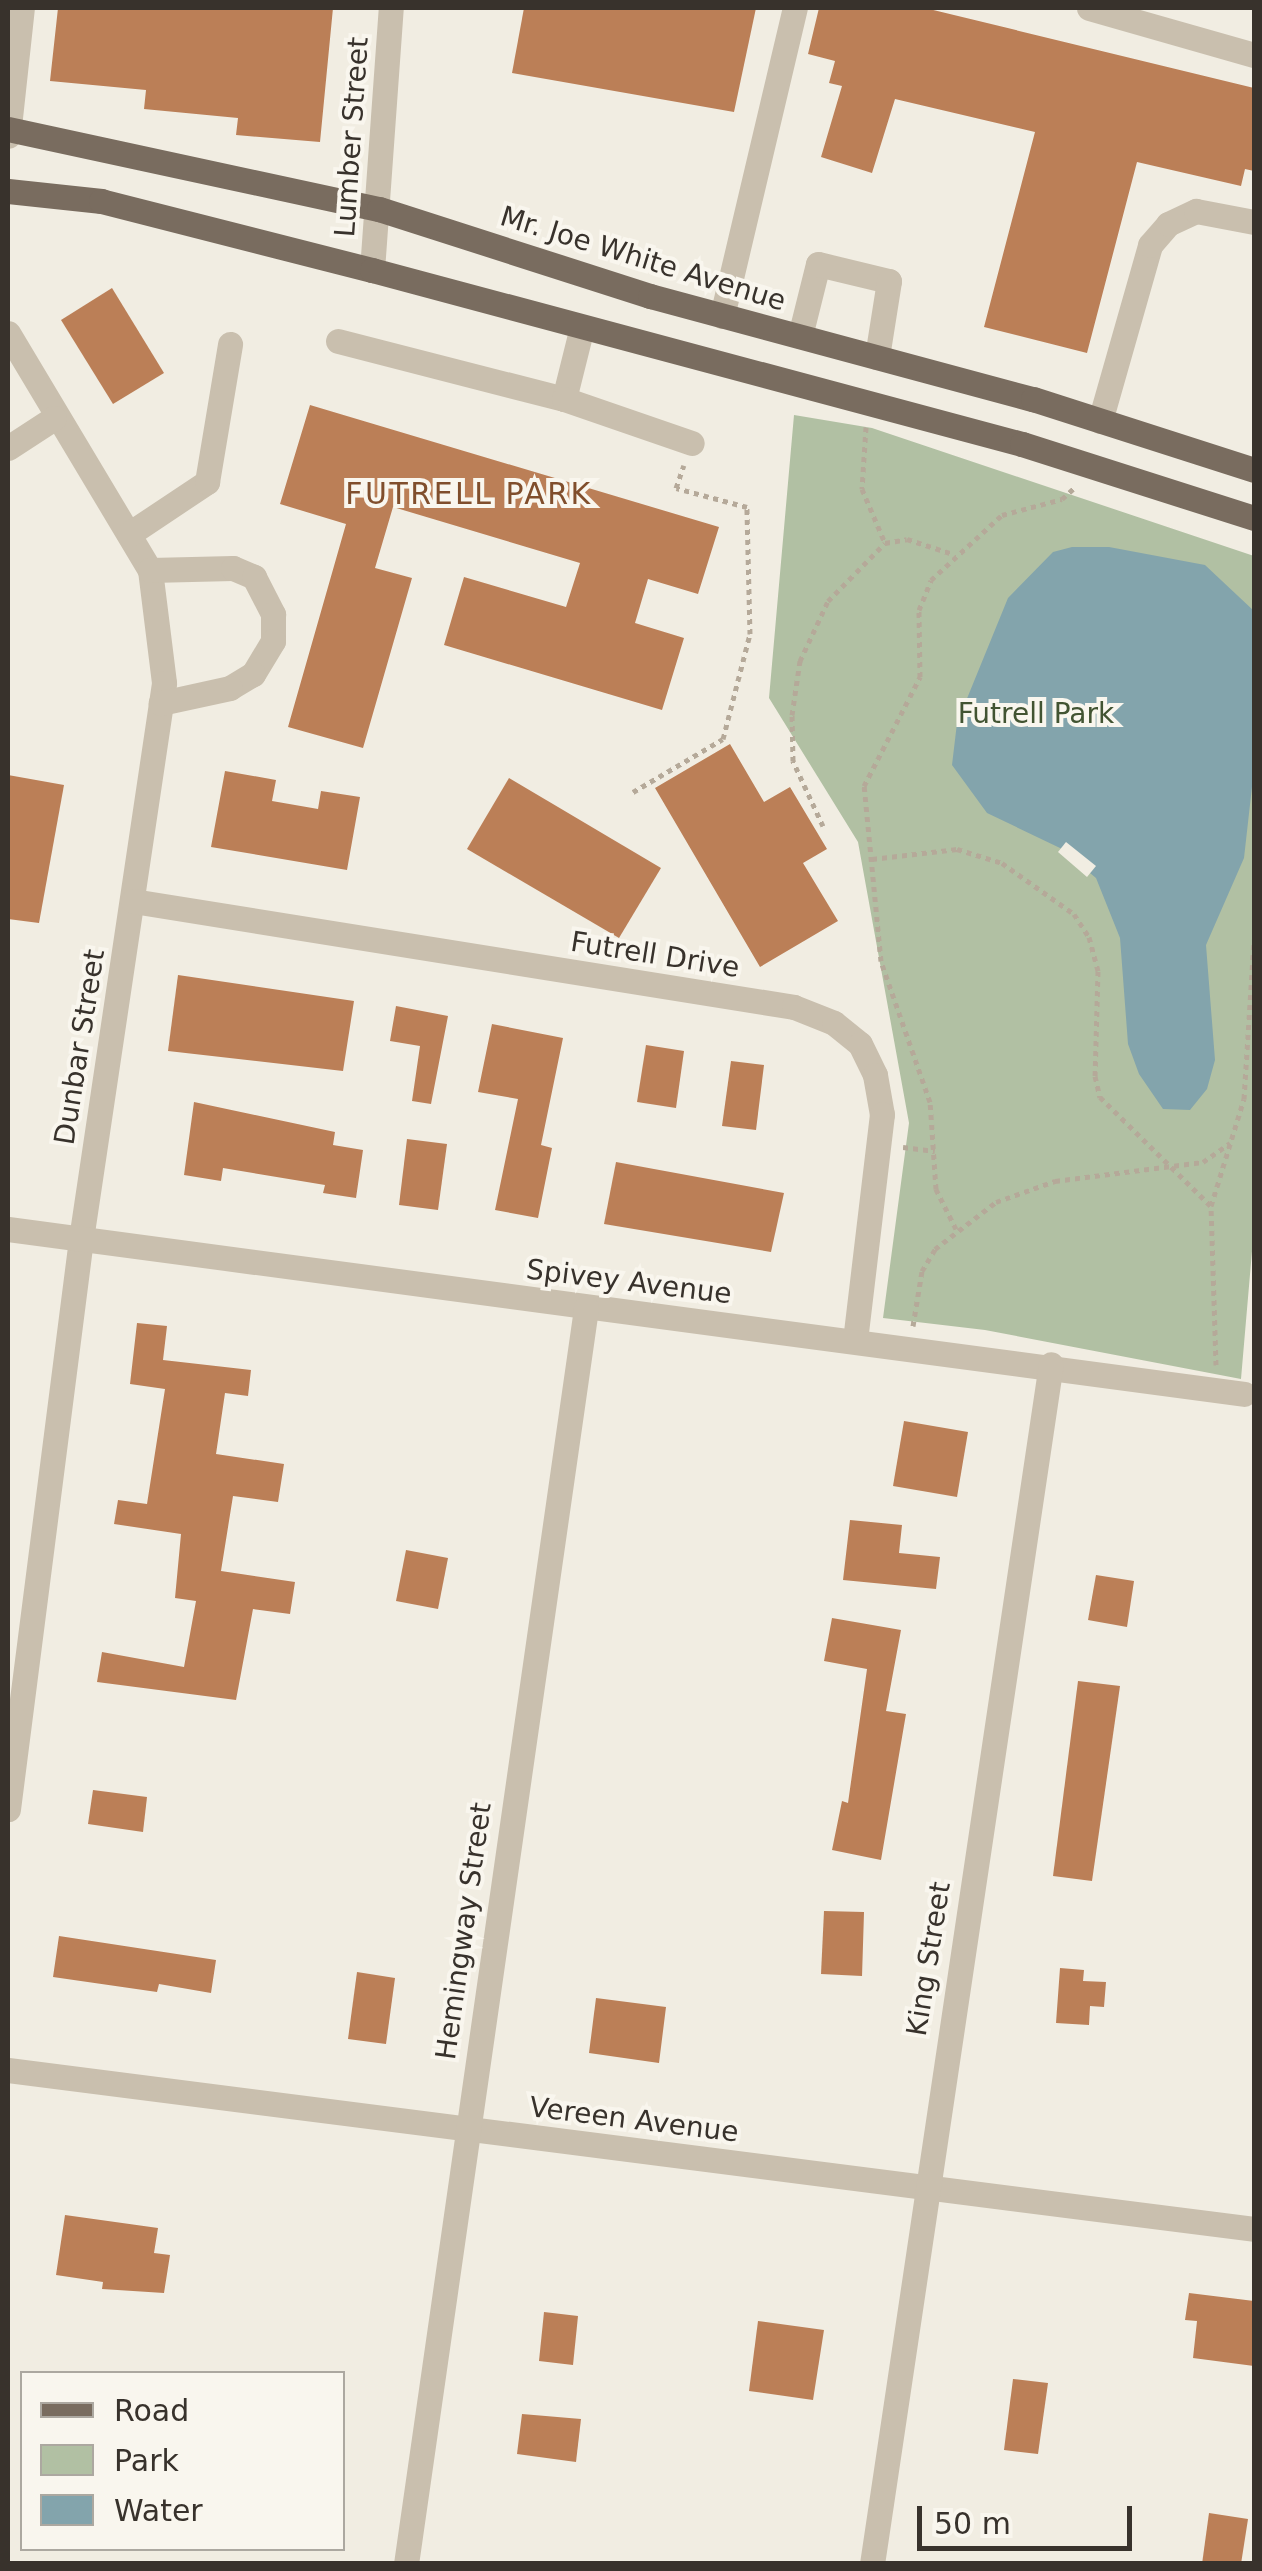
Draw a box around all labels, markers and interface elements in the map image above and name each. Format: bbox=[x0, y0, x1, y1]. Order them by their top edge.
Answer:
street label: Lumber Street bbox=[328, 36, 376, 238]
street label: Mr. Joe White Avenue bbox=[496, 200, 790, 318]
district label: FUTRELL PARK bbox=[345, 476, 593, 512]
park label: Futrell Park bbox=[958, 697, 1114, 731]
street label: Futrell Drive bbox=[568, 925, 742, 985]
street label: Dunbar Street bbox=[48, 947, 112, 1147]
street label: Spivey Avenue bbox=[524, 1253, 734, 1311]
street label: Hemingway Street bbox=[429, 1800, 499, 2062]
street label: King Street bbox=[900, 1880, 958, 2038]
street label: Vereen Avenue bbox=[528, 2091, 740, 2149]
legend bbox=[20, 2371, 345, 2551]
text: Road bbox=[114, 2393, 189, 2428]
text: Park bbox=[114, 2443, 179, 2478]
scale bar bbox=[922, 2486, 1137, 2548]
text: Water bbox=[114, 2493, 203, 2528]
text: 50 m bbox=[934, 2506, 1011, 2541]

